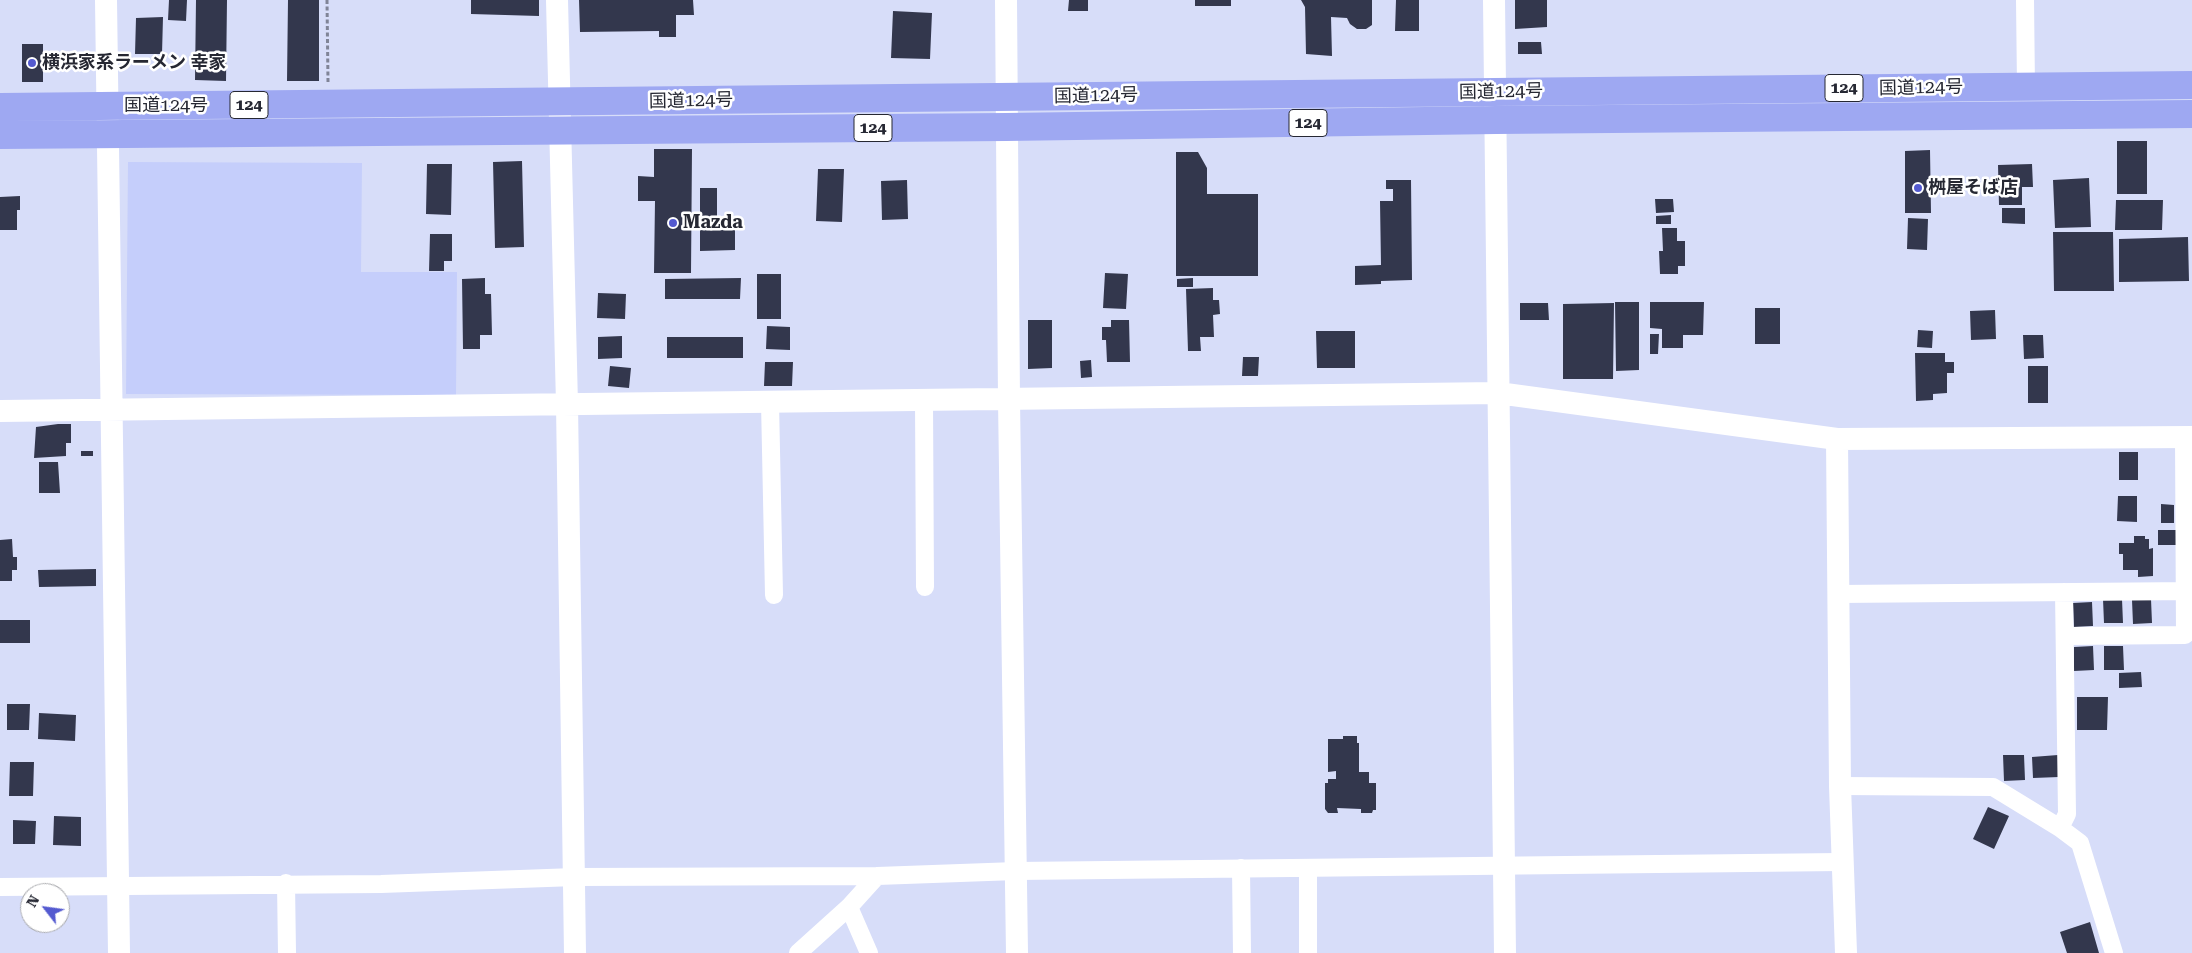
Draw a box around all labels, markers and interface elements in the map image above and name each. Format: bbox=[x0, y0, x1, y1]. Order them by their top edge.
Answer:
place label: 横浜家系ラーメン 幸家 bbox=[42, 52, 227, 74]
marker: 横浜家系ラーメン 幸家 bbox=[26, 57, 38, 69]
road number: 124 bbox=[1825, 75, 1863, 102]
street label: 国道124号 bbox=[1879, 76, 1963, 100]
street label: 国道124号 bbox=[1459, 80, 1543, 104]
street label: 国道124号 bbox=[1054, 84, 1138, 108]
street label: 国道124号 bbox=[649, 89, 733, 113]
road number: 124 bbox=[230, 92, 268, 118]
street label: 国道124号 bbox=[124, 95, 208, 117]
road number: 124 bbox=[1289, 110, 1327, 136]
road number: 124 bbox=[854, 115, 892, 142]
place label: 桝屋そば店 bbox=[1928, 177, 2018, 199]
marker: 桝屋そば店 bbox=[1912, 182, 1924, 194]
place label: Mazda bbox=[683, 212, 743, 234]
marker: Mazda bbox=[667, 217, 679, 229]
north arrow bbox=[20, 883, 70, 933]
text: N bbox=[23, 892, 42, 910]

